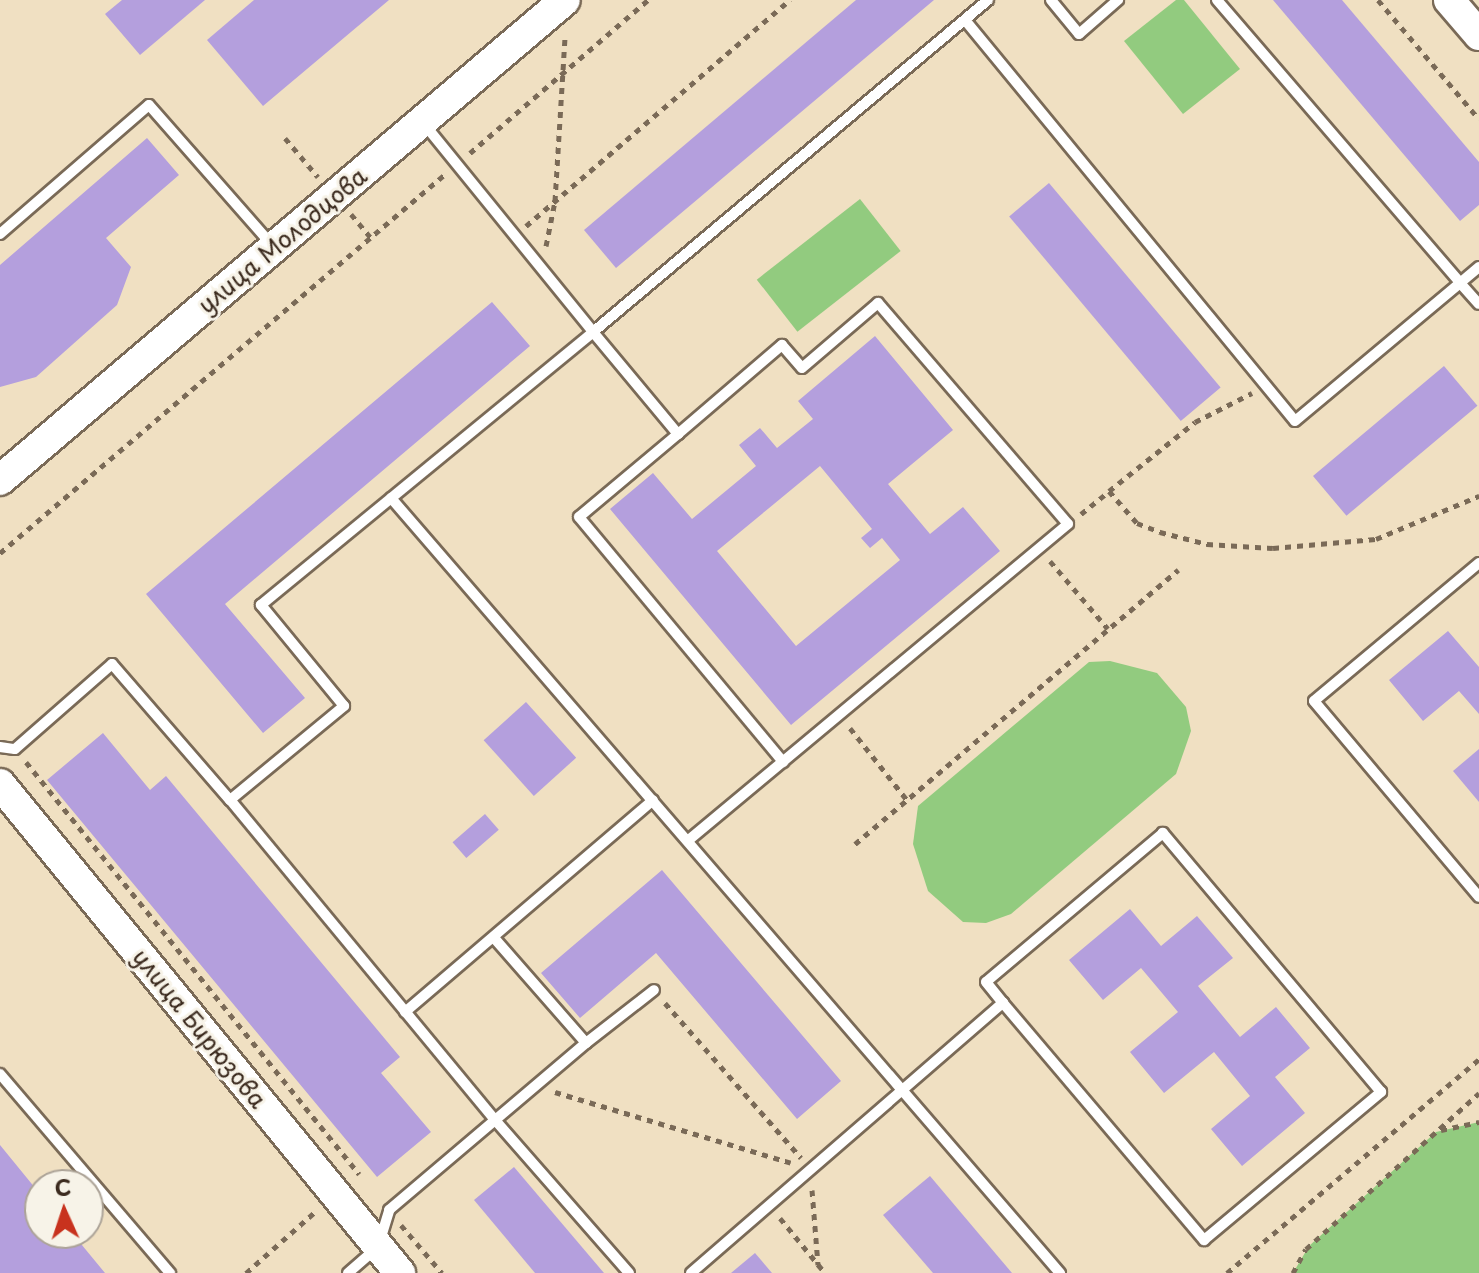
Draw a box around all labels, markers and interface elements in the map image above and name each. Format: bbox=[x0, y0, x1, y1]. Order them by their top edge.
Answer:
street label: улица Молодцова bbox=[191, 161, 373, 319]
street label: улица Бирюзова bbox=[127, 942, 273, 1114]
north arrow bbox=[24, 1169, 104, 1249]
text: С bbox=[54, 1170, 72, 1203]

